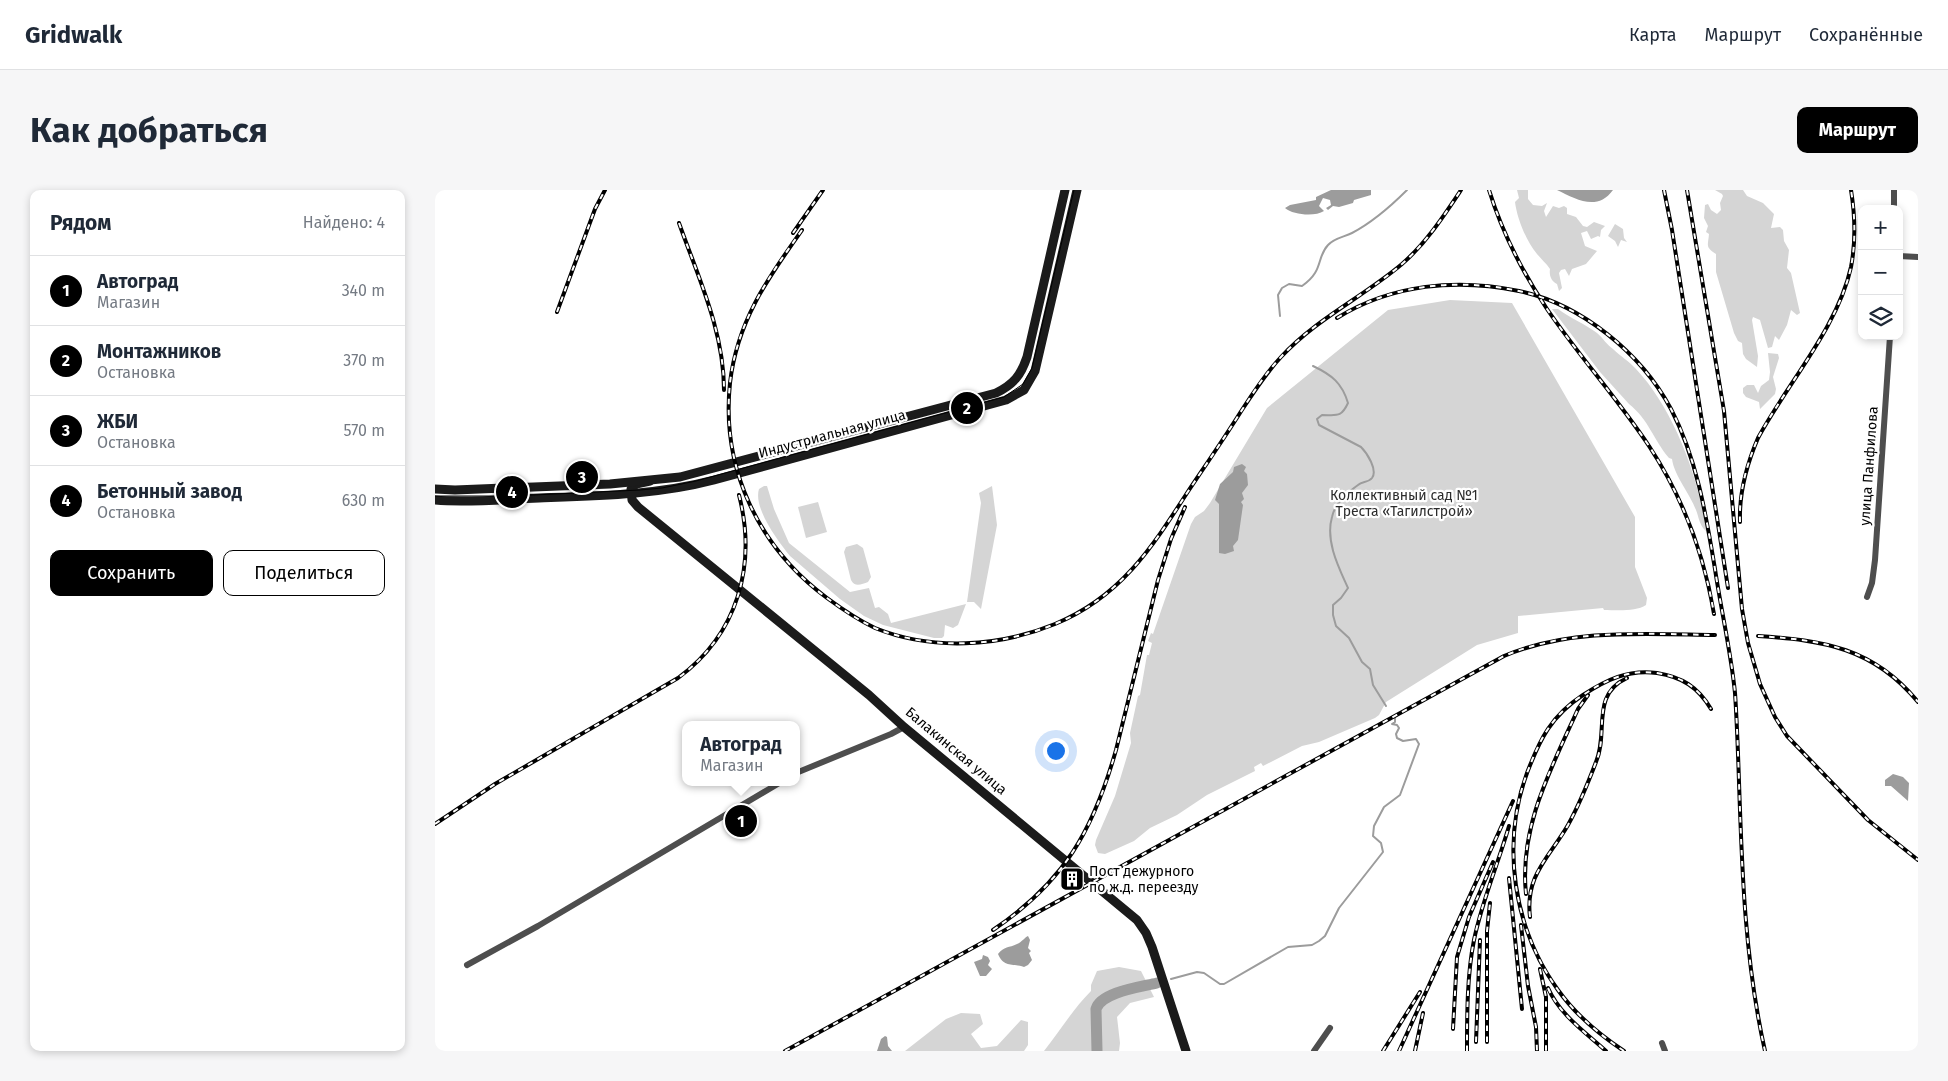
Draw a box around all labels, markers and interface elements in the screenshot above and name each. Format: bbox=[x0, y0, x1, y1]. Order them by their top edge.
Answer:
text: Gridwalk bbox=[25, 21, 122, 49]
text: Карта bbox=[1629, 24, 1677, 46]
text: Маршрут bbox=[1705, 24, 1781, 46]
text: Сохранённые bbox=[1809, 24, 1923, 46]
button: Маршрут bbox=[1797, 107, 1918, 153]
text: Как добраться bbox=[30, 109, 268, 151]
map controls bbox=[1858, 205, 1903, 340]
button: + bbox=[1858, 205, 1903, 250]
text: Рядом bbox=[50, 210, 111, 236]
text: Найдено: 4 bbox=[303, 213, 385, 232]
button: − bbox=[1858, 250, 1903, 295]
text: Автоград bbox=[97, 270, 178, 293]
text: 1 bbox=[62, 281, 70, 300]
text: 340 m bbox=[342, 281, 385, 300]
text: Магазин bbox=[97, 293, 160, 312]
button: layers bbox=[1858, 295, 1903, 340]
text: Монтажников bbox=[97, 340, 221, 363]
text: 2 bbox=[62, 351, 70, 370]
text: 370 m bbox=[343, 351, 385, 370]
text: Остановка bbox=[97, 363, 176, 382]
pin: 2 bbox=[951, 389, 983, 427]
street label: Индустриальная улица bbox=[757, 406, 907, 462]
street label: улица Панфилова bbox=[1856, 406, 1882, 526]
text: ЖБИ bbox=[97, 410, 138, 433]
text: 3 bbox=[62, 421, 70, 440]
text: 570 m bbox=[344, 421, 385, 440]
text: Остановка bbox=[97, 433, 176, 452]
pin: 3 bbox=[566, 458, 598, 496]
pin: 4 bbox=[496, 473, 528, 511]
text: Бетонный завод bbox=[97, 480, 242, 503]
park label: Коллективный сад №1 Треста «Тагилстрой» bbox=[1330, 487, 1478, 520]
text: 4 bbox=[61, 491, 71, 510]
text: 630 m bbox=[342, 491, 385, 510]
text: Остановка bbox=[97, 503, 176, 522]
button: Сохранить bbox=[50, 550, 213, 596]
button: Поделиться bbox=[223, 550, 385, 596]
street label: Балакинская улица bbox=[902, 704, 1010, 798]
popup bbox=[682, 721, 800, 786]
text: Автоград bbox=[700, 733, 782, 756]
your location bbox=[1043, 738, 1069, 764]
text: Магазин bbox=[700, 756, 764, 775]
pin: 1 bbox=[725, 802, 757, 840]
place label: Пост дежурного по ж.д. переезду bbox=[1089, 863, 1198, 896]
building icon: Пост дежурного по ж.д. переезду bbox=[1059, 866, 1085, 892]

